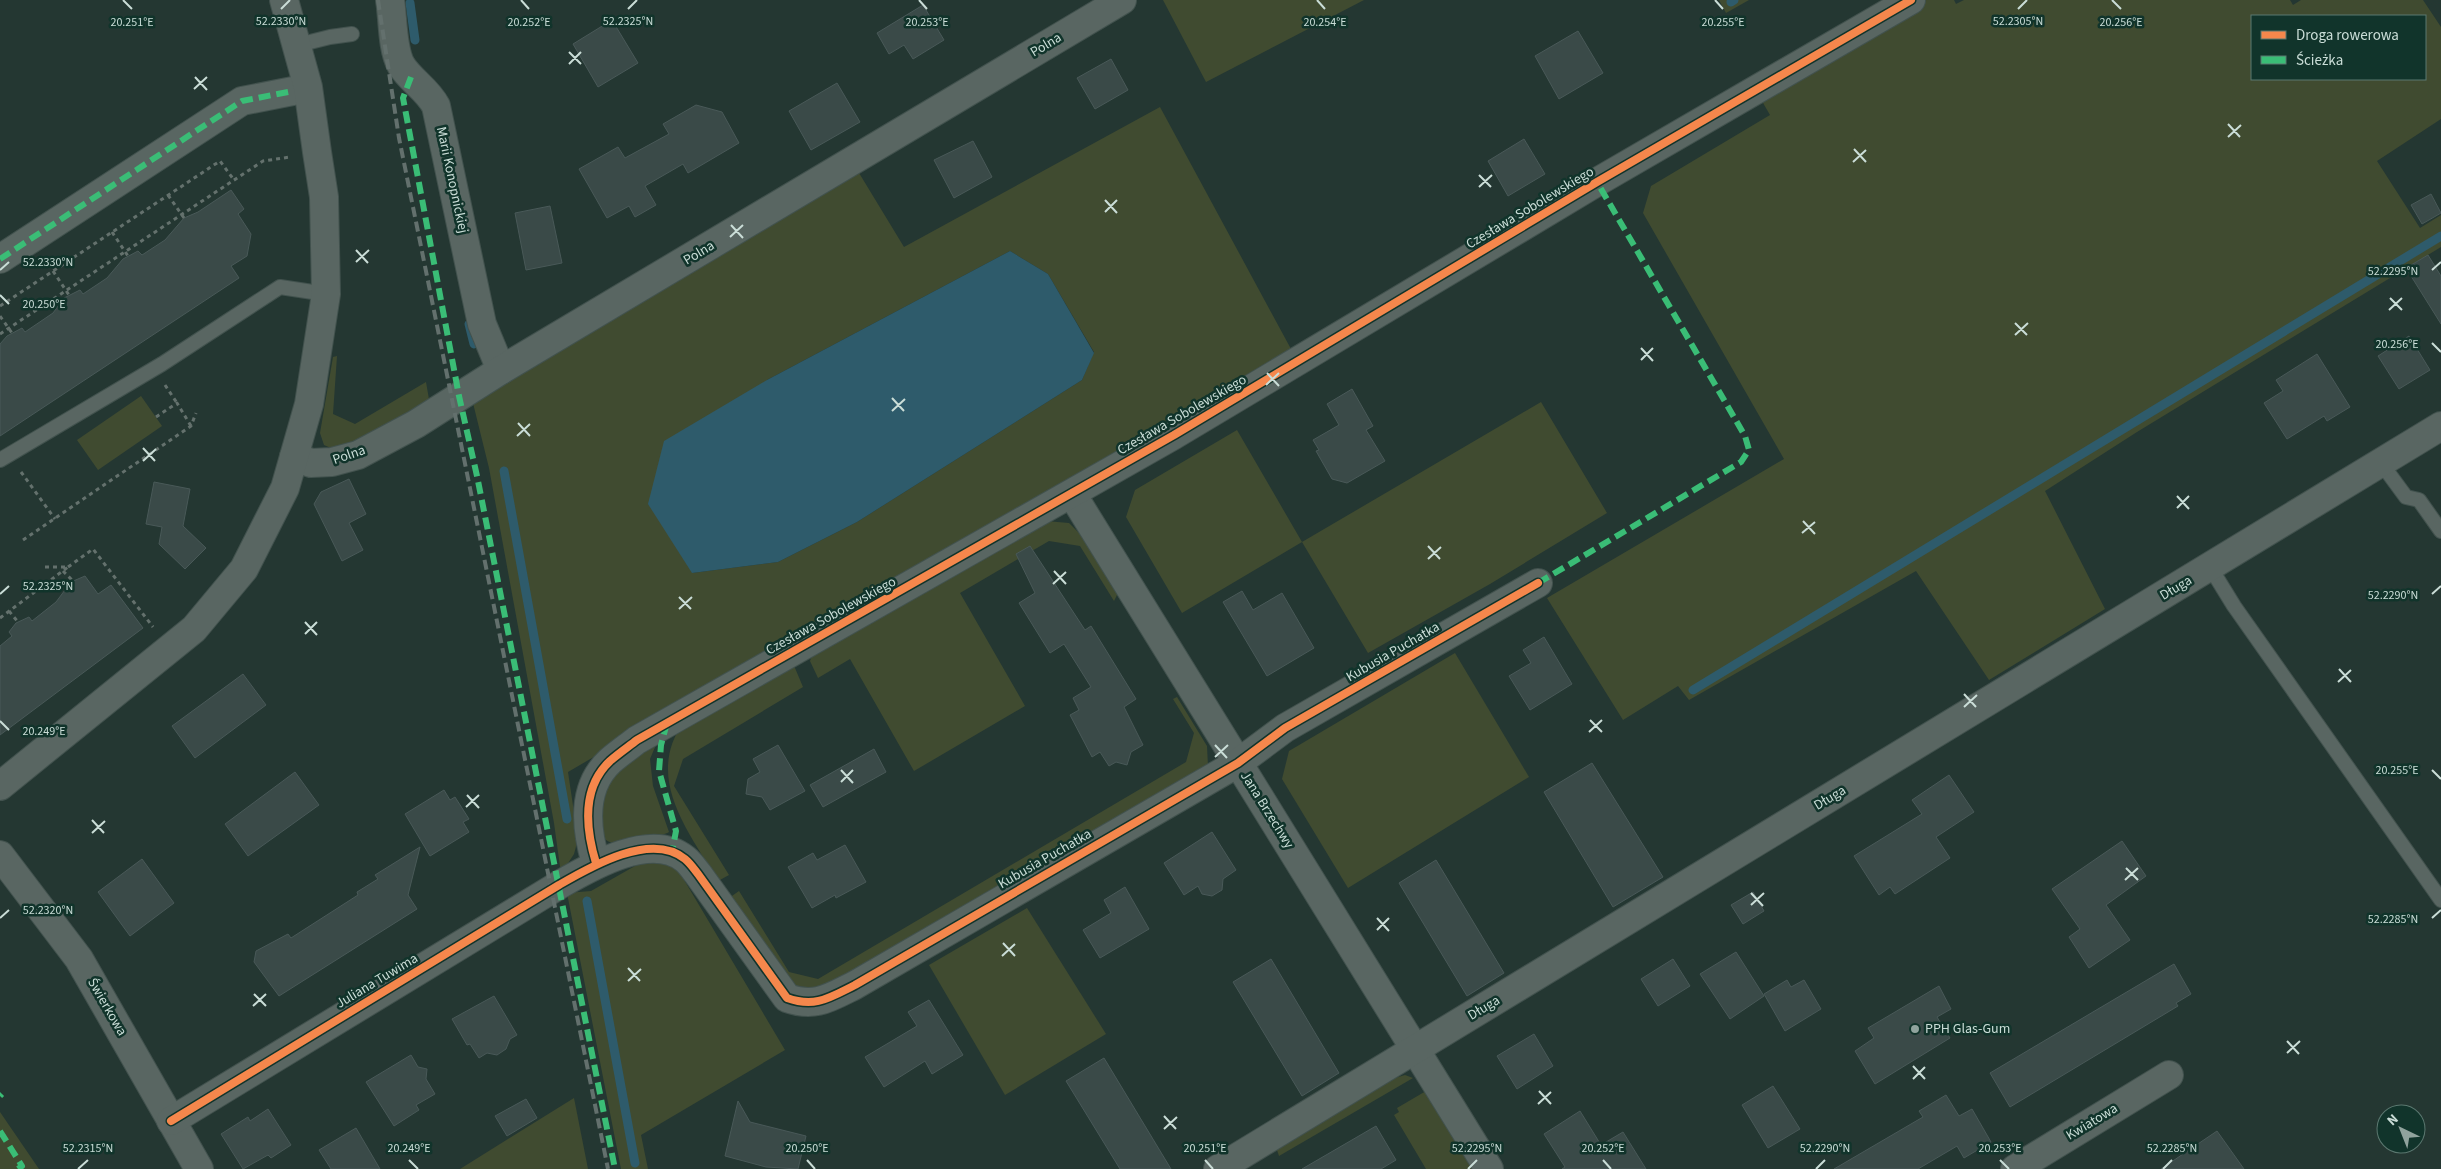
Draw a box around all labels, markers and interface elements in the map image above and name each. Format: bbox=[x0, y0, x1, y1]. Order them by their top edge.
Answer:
text: 52.2330°N bbox=[256, 13, 306, 30]
text: 52.2325°N bbox=[603, 13, 653, 30]
text: 52.2305°N bbox=[1993, 13, 2043, 30]
text: 20.251°E bbox=[110, 14, 154, 31]
text: 20.252°E bbox=[507, 14, 551, 31]
text: 20.253°E bbox=[905, 14, 949, 31]
text: 20.254°E bbox=[1303, 14, 1347, 31]
text: 20.255°E bbox=[1701, 14, 1745, 31]
text: 20.256°E bbox=[2099, 14, 2143, 31]
legend bbox=[2251, 15, 2426, 80]
text: Droga rowerowa bbox=[2296, 25, 2399, 46]
street label: Polna bbox=[1027, 28, 1065, 62]
text: Ścieżka bbox=[2296, 50, 2343, 71]
street label: Marii Konopnickiej bbox=[431, 125, 473, 235]
street label: Czesława Sobolewskiego bbox=[1462, 162, 1598, 254]
street label: Polna bbox=[680, 236, 718, 270]
text: 52.2330°N bbox=[23, 254, 73, 271]
text: 52.2295°N bbox=[2368, 263, 2418, 280]
text: 20.250°E bbox=[22, 296, 66, 313]
text: 20.256°E bbox=[2375, 336, 2419, 353]
street label: Czesława Sobolewskiego bbox=[1114, 370, 1250, 460]
street label: Polna bbox=[330, 440, 368, 470]
street label: Długa bbox=[2156, 571, 2196, 605]
street label: Czesława Sobolewskiego bbox=[762, 572, 900, 660]
text: 52.2325°N bbox=[23, 578, 73, 595]
text: 52.2290°N bbox=[2368, 587, 2418, 604]
street label: Kubusia Puchatka bbox=[1343, 617, 1443, 687]
text: 20.249°E bbox=[22, 723, 66, 740]
text: 20.255°E bbox=[2375, 762, 2419, 779]
street label: Jana Brzechwy bbox=[1235, 768, 1299, 853]
street label: Długa bbox=[1810, 781, 1850, 815]
street label: Kubusia Puchatka bbox=[995, 824, 1095, 894]
text: 52.2320°N bbox=[23, 902, 73, 919]
text: 52.2285°N bbox=[2368, 911, 2418, 928]
street label: Juliana Tuwima bbox=[332, 949, 422, 1013]
street label: Świerkowa bbox=[82, 974, 132, 1040]
street label: Długa bbox=[1464, 991, 1504, 1025]
place label: PPH Glas-Gum bbox=[1925, 1019, 2010, 1039]
marker: PPH Glas-Gum bbox=[1909, 1023, 1921, 1035]
street label: Kwiatowa bbox=[2062, 1099, 2122, 1145]
north arrow bbox=[2376, 1104, 2426, 1154]
text: N bbox=[2383, 1110, 2403, 1131]
text: 52.2315°N bbox=[63, 1140, 113, 1157]
text: 20.249°E bbox=[387, 1140, 431, 1157]
text: 20.250°E bbox=[785, 1140, 829, 1157]
text: 20.251°E bbox=[1183, 1140, 1227, 1157]
text: 52.2295°N bbox=[1452, 1140, 1502, 1157]
text: 20.252°E bbox=[1581, 1140, 1625, 1157]
text: 52.2290°N bbox=[1800, 1140, 1850, 1157]
text: 20.253°E bbox=[1978, 1140, 2022, 1157]
text: 52.2285°N bbox=[2147, 1140, 2197, 1157]

